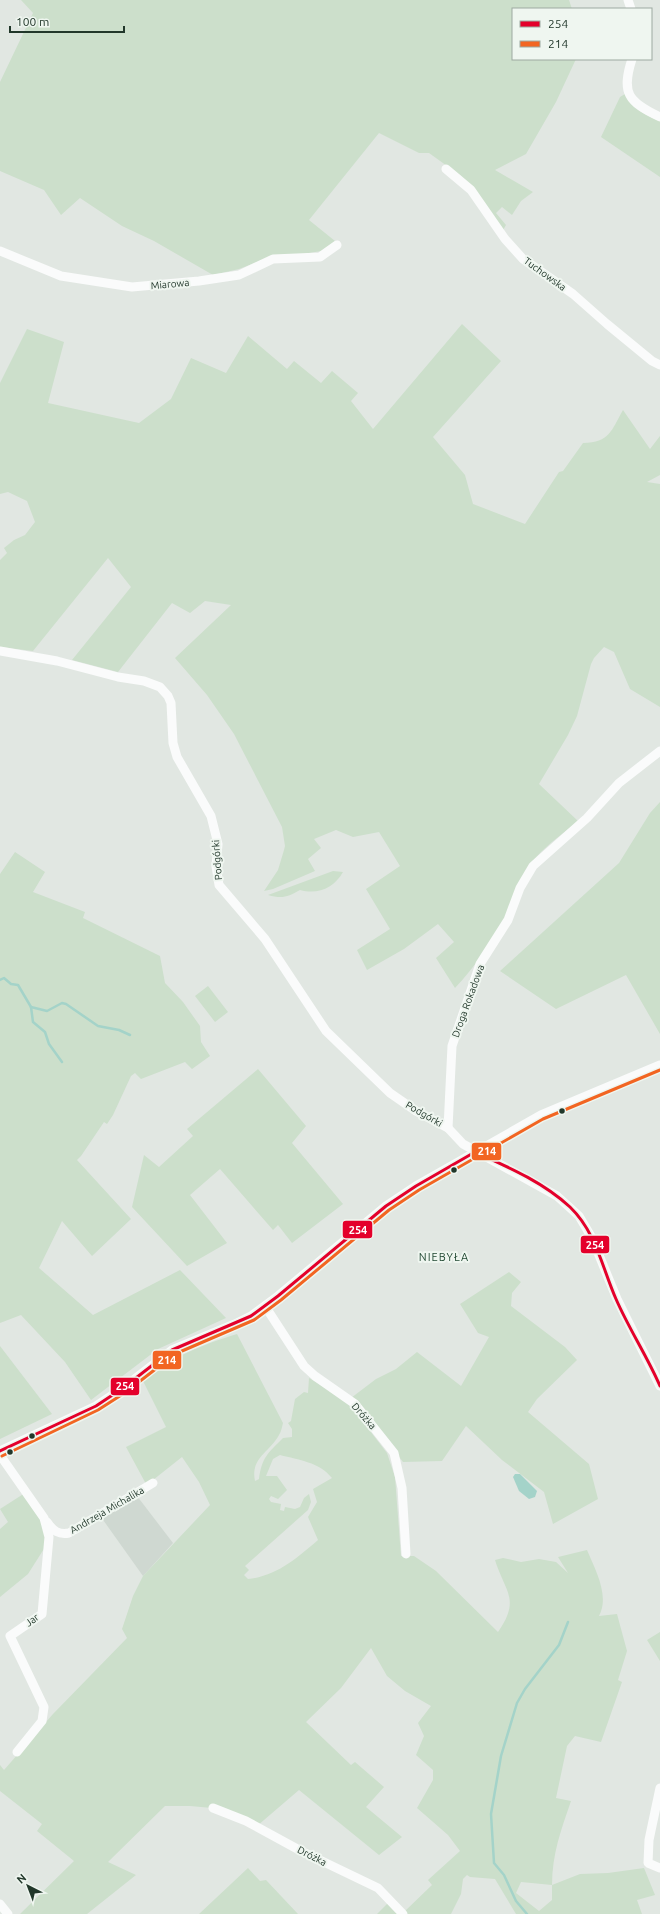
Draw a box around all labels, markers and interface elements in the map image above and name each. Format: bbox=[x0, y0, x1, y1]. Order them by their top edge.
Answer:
scale bar bbox=[10, 8, 124, 34]
legend bbox=[512, 8, 652, 60]
text: 100 m bbox=[16, 15, 49, 28]
text: 254 bbox=[548, 17, 569, 30]
text: 214 bbox=[548, 37, 569, 50]
street label: Tuchowska bbox=[522, 255, 568, 293]
street label: Miarowa bbox=[150, 277, 190, 291]
street label: Podgórki bbox=[210, 839, 224, 881]
street label: Droga Rokadowa bbox=[450, 963, 486, 1039]
street label: Podgórki bbox=[404, 1099, 444, 1129]
unlabelled marker bbox=[557, 1106, 567, 1116]
line badge: 214 bbox=[471, 1142, 502, 1161]
text: 214 bbox=[478, 1145, 496, 1157]
unlabelled marker bbox=[449, 1165, 459, 1175]
line badge: 254 bbox=[342, 1220, 373, 1239]
text: 254 bbox=[349, 1224, 367, 1236]
line badge: 254 bbox=[580, 1235, 610, 1254]
text: 254 bbox=[586, 1239, 604, 1251]
district label: NIEBYŁA bbox=[419, 1251, 469, 1263]
line badge: 214 bbox=[152, 1350, 182, 1370]
text: 214 bbox=[158, 1354, 176, 1366]
line badge: 254 bbox=[110, 1377, 140, 1396]
text: 254 bbox=[116, 1380, 134, 1392]
street label: Dróżka bbox=[350, 1401, 378, 1431]
unlabelled marker bbox=[27, 1431, 37, 1441]
unlabelled marker bbox=[5, 1447, 15, 1457]
street label: Andrzeja Michalika bbox=[68, 1484, 146, 1536]
street label: Jar bbox=[23, 1611, 41, 1629]
street label: Dróżka bbox=[296, 1844, 328, 1868]
north arrow bbox=[8, 1866, 48, 1906]
text: N bbox=[14, 1871, 28, 1886]

